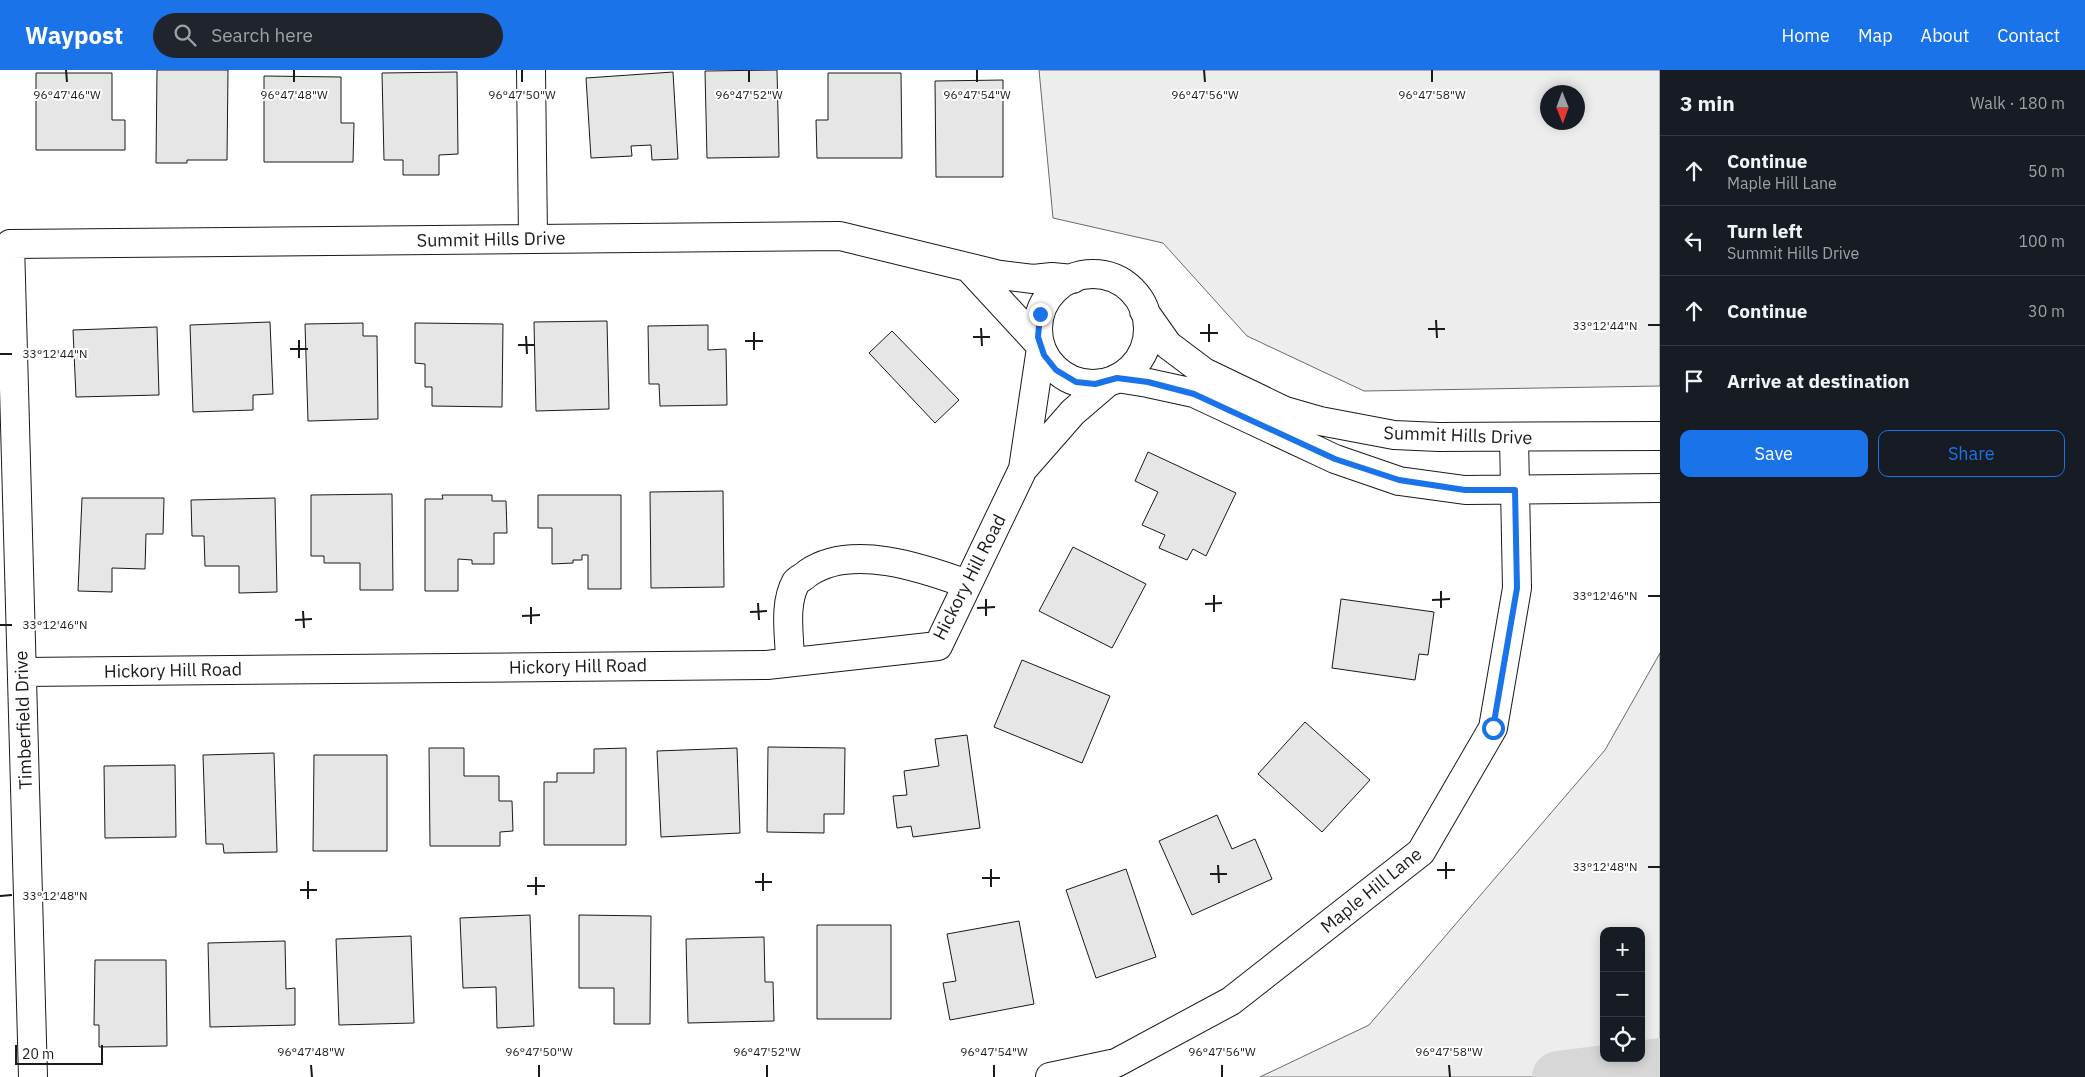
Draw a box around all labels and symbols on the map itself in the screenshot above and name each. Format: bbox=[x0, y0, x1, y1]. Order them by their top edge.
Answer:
north arrow bbox=[1540, 85, 1585, 130]
text: 96°47'46"W bbox=[33, 87, 101, 102]
text: 96°47'48"W bbox=[260, 87, 328, 102]
text: 96°47'50"W bbox=[488, 87, 556, 102]
text: 96°47'52"W bbox=[715, 87, 783, 102]
text: 96°47'54"W bbox=[943, 87, 1011, 102]
text: 96°47'56"W bbox=[1171, 87, 1239, 102]
text: 96°47'58"W bbox=[1398, 87, 1466, 102]
street label: Summit Hills Drive bbox=[416, 226, 566, 252]
route end bbox=[1029, 303, 1052, 326]
text: 33°12'44"N bbox=[1572, 318, 1638, 333]
text: 33°12'44"N bbox=[22, 346, 88, 361]
street label: Summit Hills Drive bbox=[1383, 421, 1533, 449]
street label: Hickory Hill Road bbox=[927, 510, 1011, 644]
text: 33°12'46"N bbox=[1572, 588, 1638, 603]
text: 33°12'46"N bbox=[22, 617, 88, 632]
street label: Timberfield Drive bbox=[9, 650, 37, 790]
street label: Hickory Hill Road bbox=[509, 653, 647, 679]
street label: Hickory Hill Road bbox=[104, 657, 242, 683]
route start bbox=[1482, 717, 1505, 740]
street label: Maple Hill Lane bbox=[1316, 842, 1426, 938]
text: 33°12'48"N bbox=[1572, 859, 1638, 874]
text: 33°12'48"N bbox=[22, 888, 88, 903]
scale bar bbox=[15, 1042, 102, 1065]
text: 96°47'48"W bbox=[277, 1044, 345, 1059]
text: 96°47'50"W bbox=[505, 1044, 573, 1059]
text: 96°47'52"W bbox=[733, 1044, 801, 1059]
text: 96°47'54"W bbox=[960, 1044, 1028, 1059]
text: 96°47'56"W bbox=[1188, 1044, 1256, 1059]
text: 96°47'58"W bbox=[1415, 1044, 1483, 1059]

